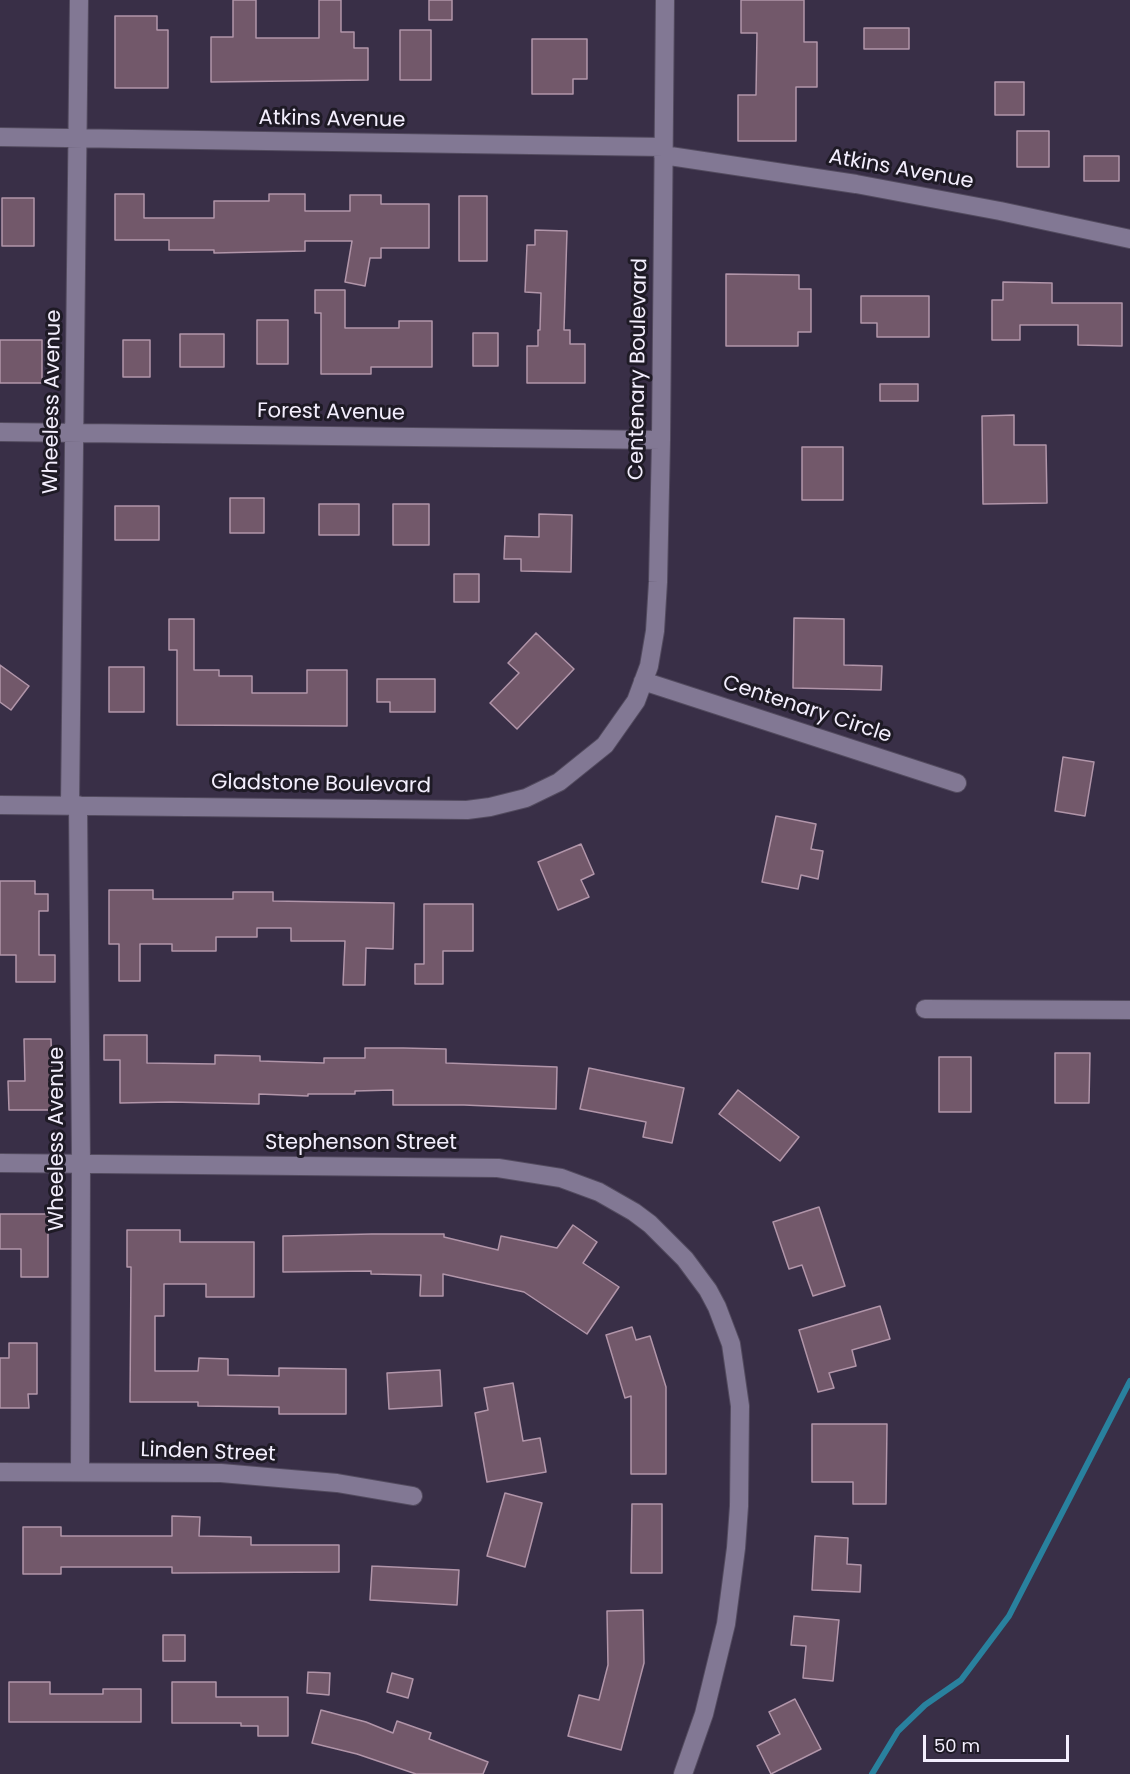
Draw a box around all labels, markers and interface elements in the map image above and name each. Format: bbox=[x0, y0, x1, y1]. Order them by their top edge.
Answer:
street label: Atkins Avenue bbox=[258, 106, 406, 134]
street label: Atkins Avenue bbox=[827, 145, 975, 195]
street label: Centenary Boulevard bbox=[624, 258, 654, 480]
street label: Wheeless Avenue bbox=[39, 310, 67, 494]
street label: Forest Avenue bbox=[257, 399, 405, 427]
street label: Centenary Circle bbox=[719, 671, 895, 749]
street label: Gladstone Boulevard bbox=[211, 770, 431, 800]
street label: Wheeless Avenue bbox=[45, 1047, 71, 1231]
street label: Stephenson Street bbox=[265, 1131, 457, 1157]
street label: Linden Street bbox=[140, 1438, 276, 1468]
scale bar bbox=[926, 1723, 1072, 1761]
text: 50 m bbox=[934, 1733, 980, 1758]

